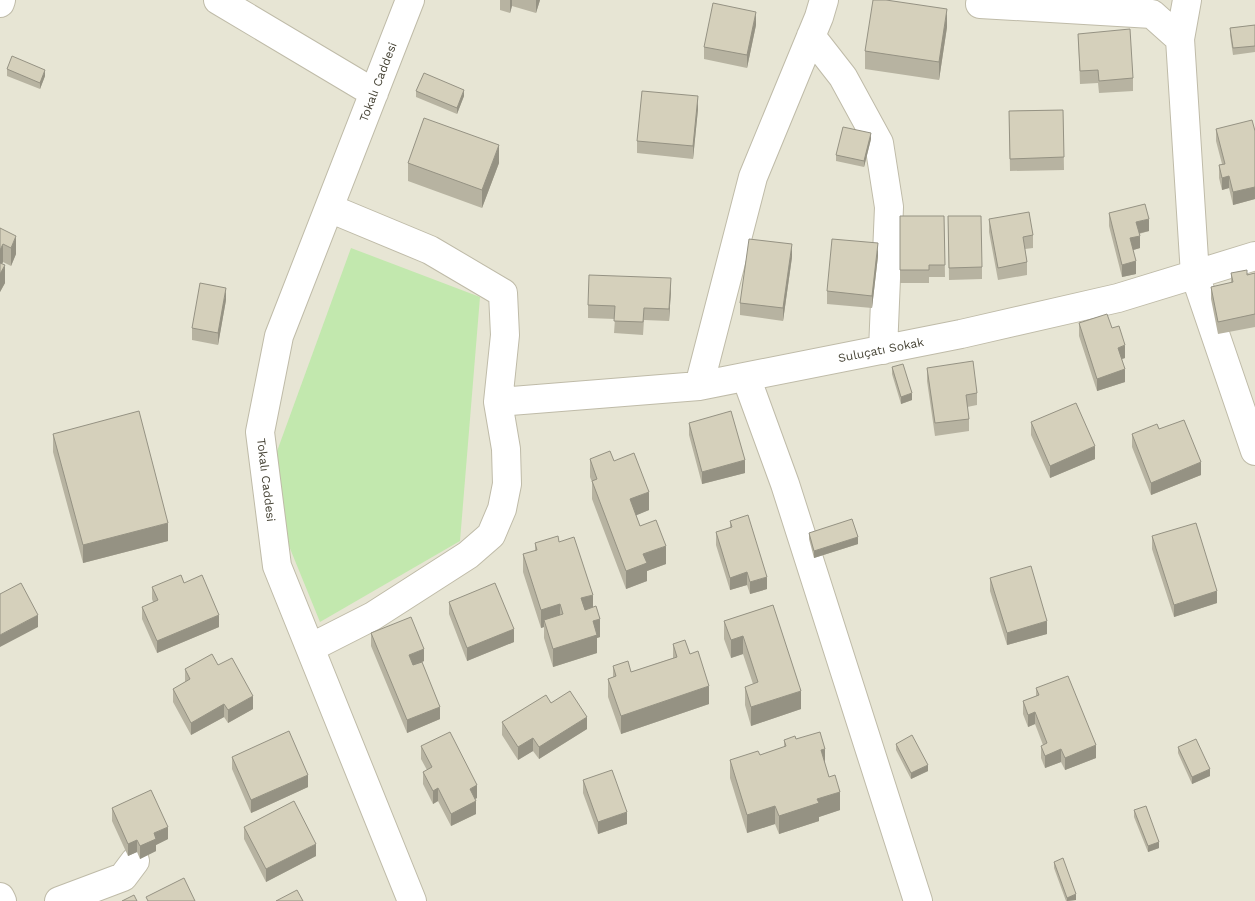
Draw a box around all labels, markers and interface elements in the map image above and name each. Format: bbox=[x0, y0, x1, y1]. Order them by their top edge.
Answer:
street label: Tokalı Caddesi bbox=[356, 40, 400, 124]
street label: Suluçatı Sokak bbox=[837, 335, 925, 365]
street label: Tokalı Caddesi bbox=[254, 437, 278, 523]

